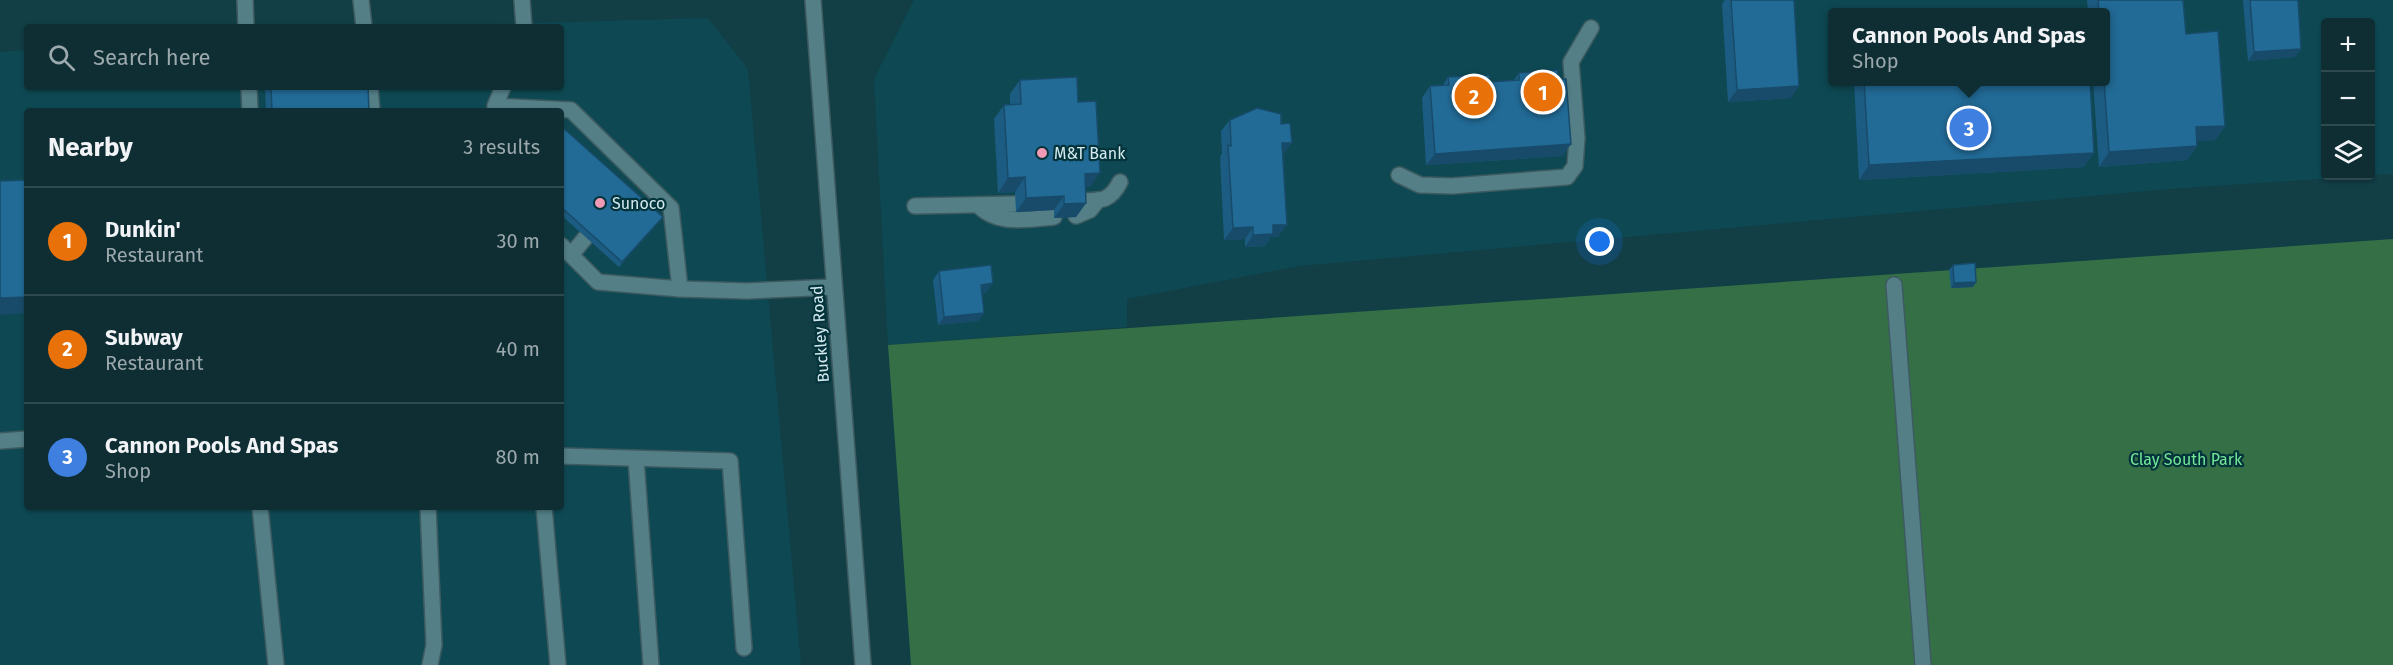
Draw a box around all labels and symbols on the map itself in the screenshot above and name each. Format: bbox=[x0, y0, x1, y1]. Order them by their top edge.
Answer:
pin: 1 bbox=[1524, 70, 1562, 115]
pin: 2 bbox=[1454, 74, 1494, 118]
pin: 3 bbox=[1950, 106, 1988, 150]
place label: M&T Bank bbox=[1054, 144, 1126, 163]
marker: M&T Bank bbox=[1035, 146, 1049, 160]
place label: Sunoco bbox=[612, 194, 665, 213]
marker: Sunoco bbox=[593, 196, 607, 210]
your location bbox=[1585, 227, 1614, 256]
street label: Buckley Road bbox=[807, 285, 833, 383]
park label: Clay South Park bbox=[2130, 450, 2243, 469]

